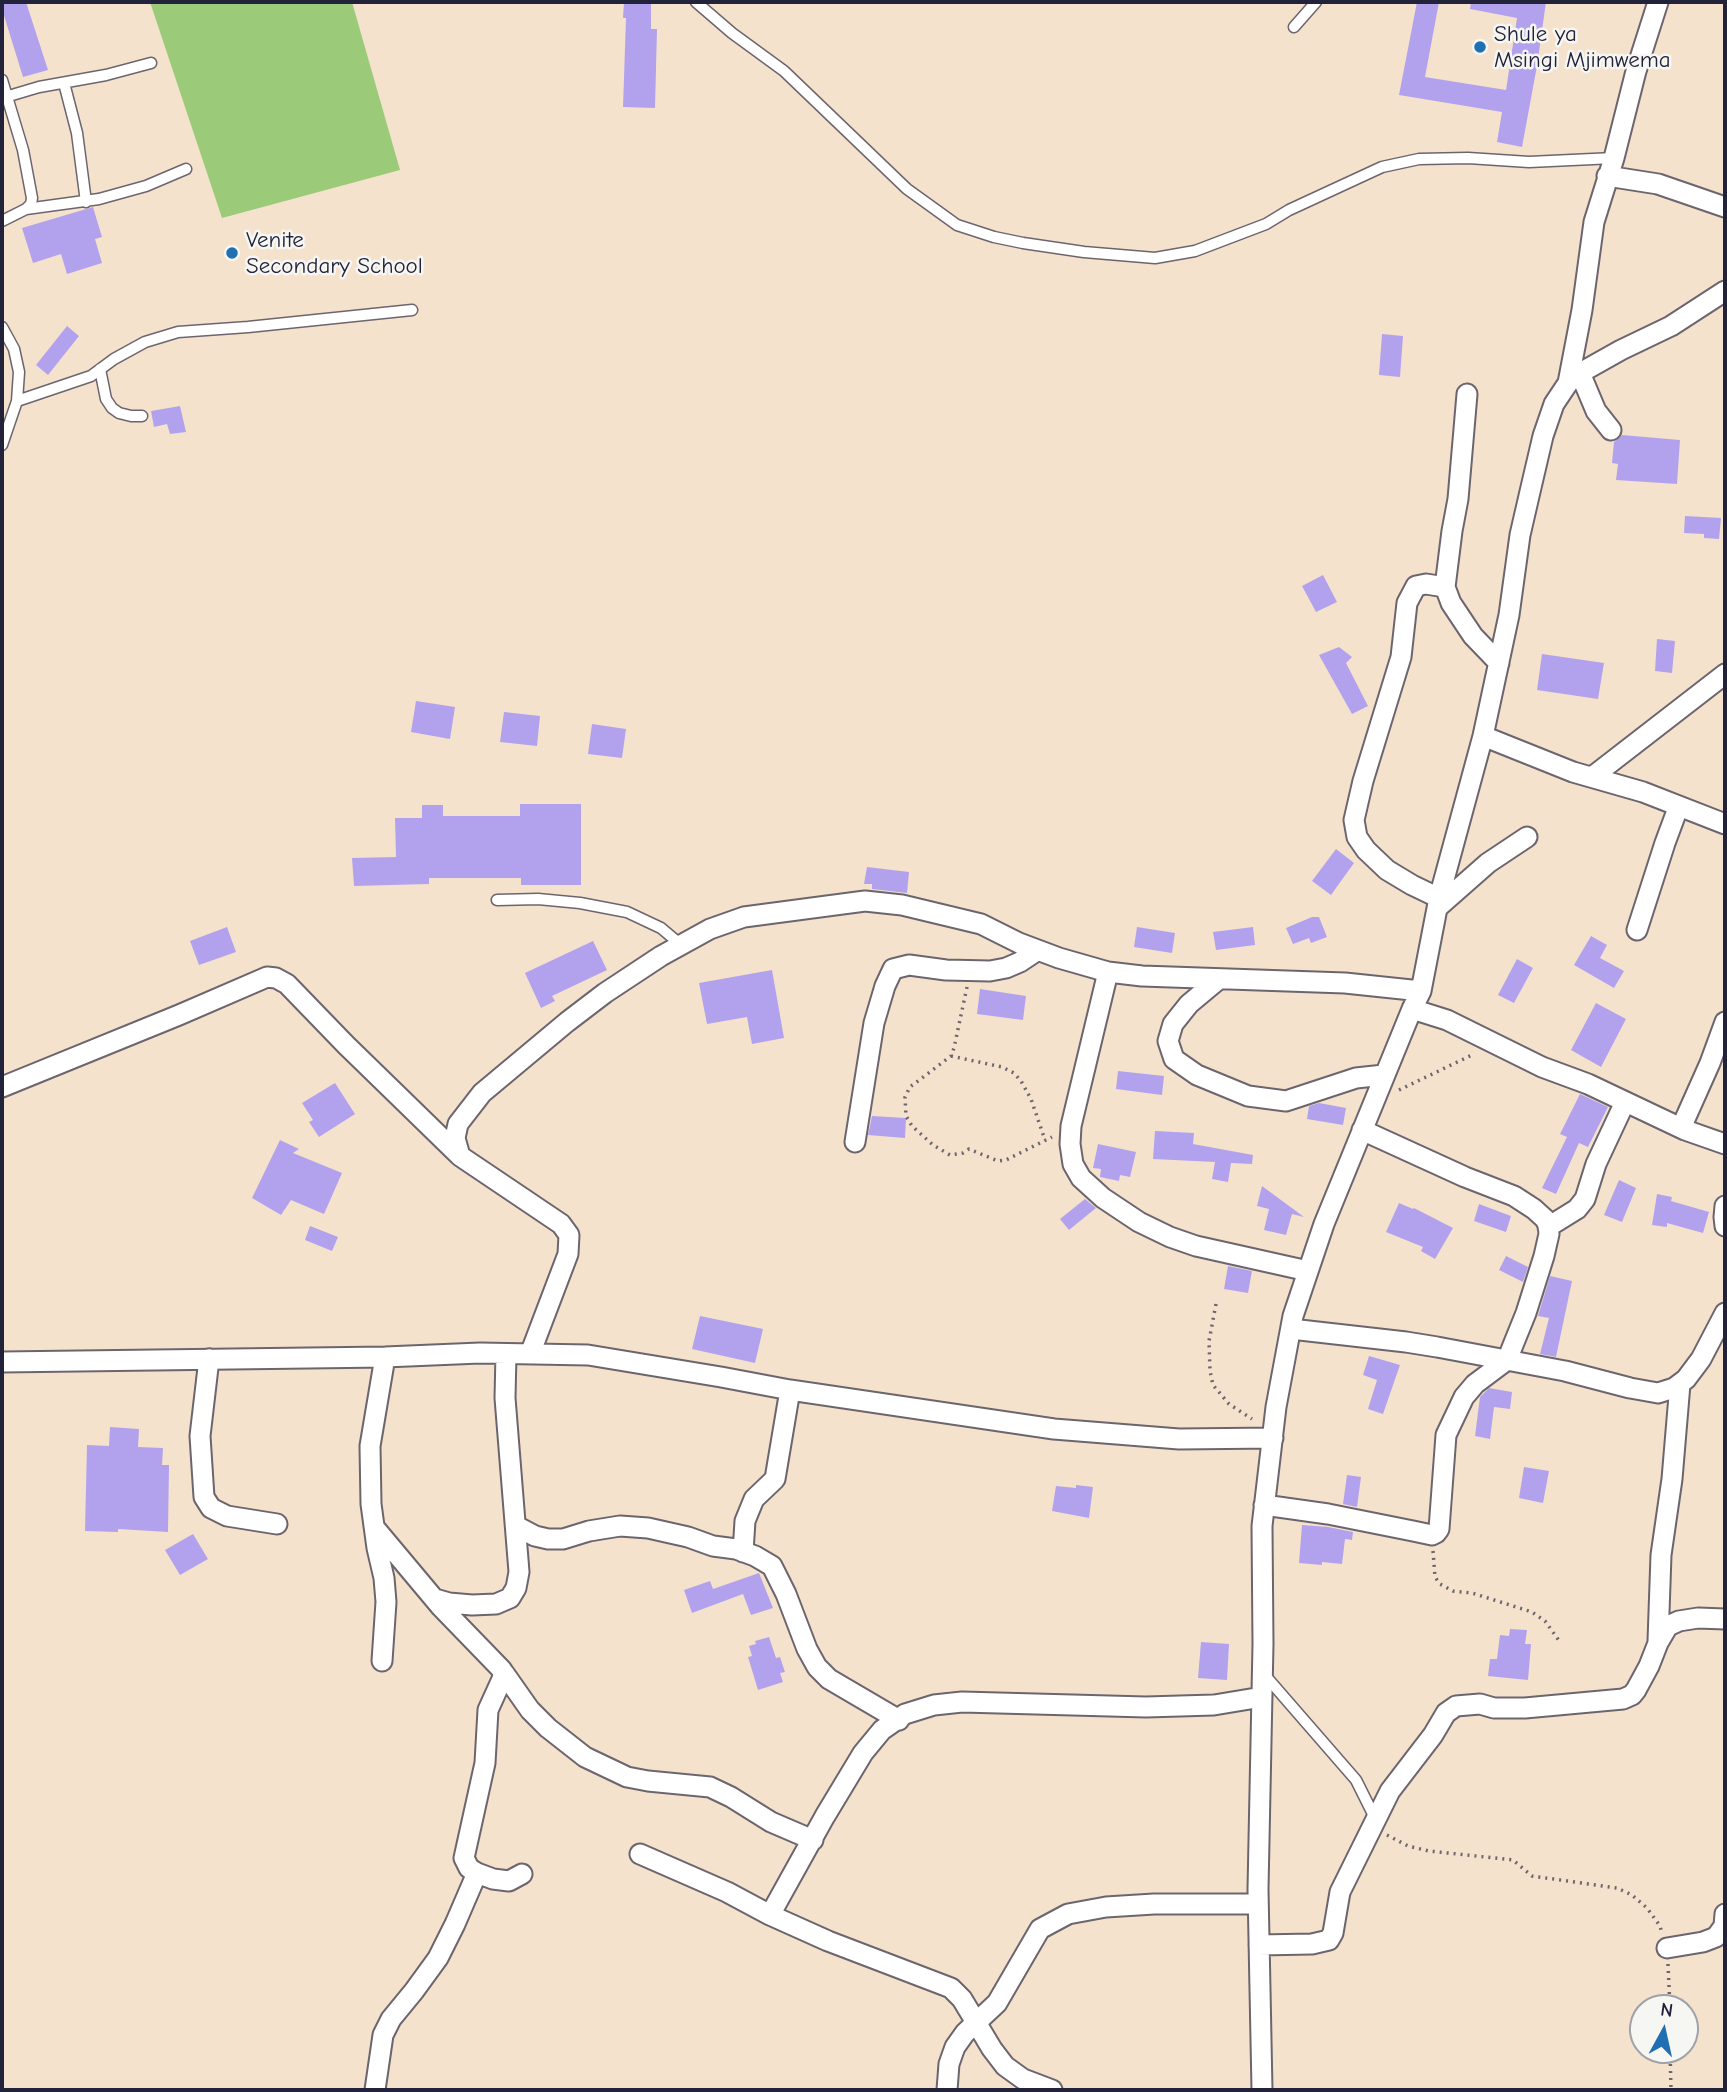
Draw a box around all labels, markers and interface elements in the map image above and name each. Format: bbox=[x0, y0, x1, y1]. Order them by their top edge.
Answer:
place label: Shule ya Msingi Mjimwema bbox=[1494, 20, 1671, 74]
marker: Shule ya Msingi Mjimwema bbox=[1472, 39, 1488, 55]
place label: Venite Secondary School bbox=[246, 226, 423, 280]
marker: Venite Secondary School bbox=[224, 245, 240, 261]
north arrow bbox=[1629, 1994, 1699, 2064]
text: N bbox=[1659, 1998, 1674, 2022]

